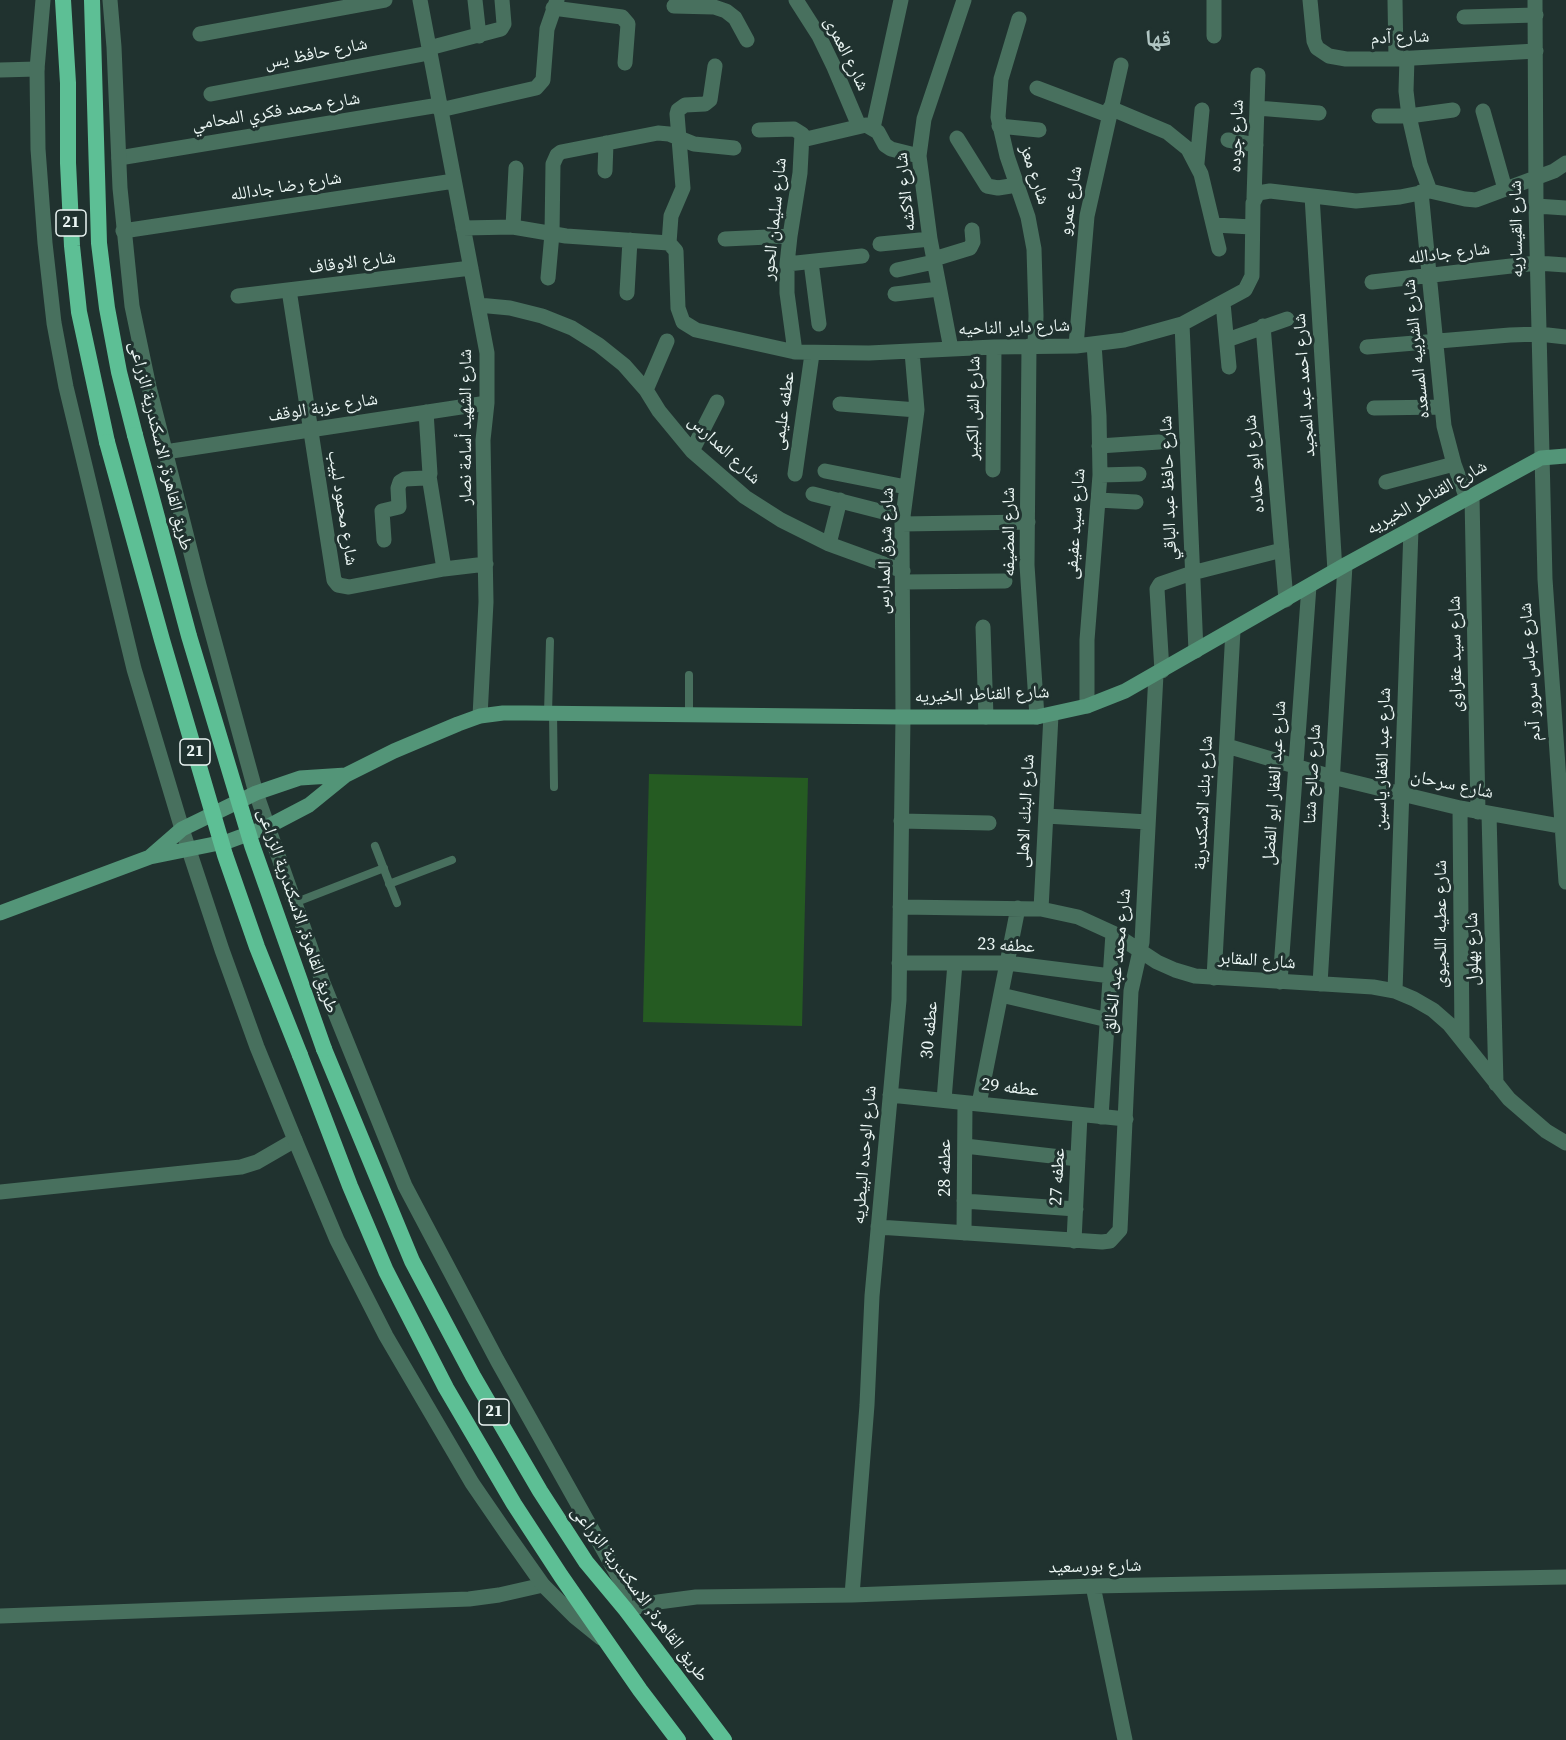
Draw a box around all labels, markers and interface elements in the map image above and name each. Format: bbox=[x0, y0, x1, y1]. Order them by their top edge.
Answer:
street label: شارع العمرى bbox=[819, 13, 873, 95]
district label: قها bbox=[1145, 26, 1171, 54]
street label: شارع آدم bbox=[1370, 26, 1430, 50]
street label: شارع حافظ يس bbox=[263, 33, 369, 75]
street label: شارع محمد فكري المحامي bbox=[190, 88, 362, 136]
street label: شارع جوده bbox=[1225, 99, 1249, 173]
street label: شارع معز bbox=[1014, 142, 1054, 208]
street label: شارع الاكشه bbox=[891, 151, 921, 233]
street label: شارع سليمان الحور bbox=[758, 157, 792, 281]
street label: شارع عمرو bbox=[1054, 164, 1088, 238]
street label: شارع رضا جادالله bbox=[229, 168, 343, 206]
street label: شارع القيساريه bbox=[1505, 180, 1529, 278]
road number: 21 bbox=[56, 210, 86, 236]
street label: شارع جادالله bbox=[1407, 238, 1491, 270]
street label: شارع الاوقاف bbox=[307, 247, 397, 279]
street label: شارع الشربيه المسعده bbox=[1399, 278, 1435, 420]
street label: شارع احمد عبد المجيد bbox=[1289, 312, 1321, 458]
street label: شارع داير الناحيه bbox=[958, 315, 1070, 341]
street label: طريق القاهرة, الاسكندرية الزراعى bbox=[124, 339, 196, 553]
street label: شارع الشهيد أسامة نصار bbox=[455, 349, 477, 505]
street label: شارع الش الكبير bbox=[962, 356, 986, 460]
street label: عطفه عليمى bbox=[768, 370, 800, 452]
street label: شارع عزبة الوقف bbox=[267, 389, 379, 427]
street label: شارع المدارس bbox=[683, 411, 765, 489]
street label: شارع ابو حماده bbox=[1240, 414, 1270, 514]
street label: شارع حافظ عبد الباقي bbox=[1156, 415, 1182, 561]
street label: شارع محمود لبيب bbox=[322, 449, 362, 567]
street label: شارع القناطر الخيريه bbox=[1363, 456, 1491, 540]
street label: شارع سيد عفيفى bbox=[1061, 468, 1091, 580]
street label: شارع شرق المدارس bbox=[873, 487, 899, 615]
street label: شارع المضيفه bbox=[998, 487, 1020, 577]
street label: شارع سيد عقراوى bbox=[1444, 596, 1468, 712]
street label: شارع عباس سرور آدم bbox=[1515, 602, 1547, 742]
street label: شارع القناطر الخيريه bbox=[914, 682, 1050, 708]
street label: شارع عبد الغفار ياسين bbox=[1370, 687, 1396, 831]
street label: شارع عبد الغفار ابو الفضل bbox=[1258, 700, 1292, 866]
street label: شارع صالح شتا bbox=[1300, 724, 1326, 824]
street label: شارع بنك الاسكندرية bbox=[1190, 735, 1218, 871]
road number: 21 bbox=[180, 739, 210, 765]
street label: شارع البنك الاهلى bbox=[1012, 754, 1040, 868]
street label: شارع سرحان bbox=[1409, 766, 1495, 804]
street label: طريق القاهرة, الاسكندرية الزراعى bbox=[252, 806, 342, 1016]
street label: شارع عطيه اللحيوى bbox=[1430, 860, 1452, 988]
street label: شارع محمد عبد الخالق bbox=[1100, 887, 1136, 1035]
street label: شارع بهلول bbox=[1462, 912, 1484, 986]
street label: عطفه 23 bbox=[977, 934, 1035, 958]
street label: شارع المقابر bbox=[1217, 948, 1297, 974]
street label: عطفه 30 bbox=[917, 1000, 943, 1060]
street label: عطفه 29 bbox=[980, 1074, 1040, 1102]
street label: شارع الوحده البيطريه bbox=[848, 1085, 882, 1225]
street label: عطفه 28 bbox=[934, 1139, 956, 1197]
street label: عطفه 27 bbox=[1046, 1148, 1070, 1206]
road number: 21 bbox=[479, 1399, 509, 1425]
street label: طريق القاهرة, الاسكندرية الزراعى bbox=[566, 1502, 712, 1686]
street label: شارع بورسعيد bbox=[1048, 1555, 1142, 1579]

